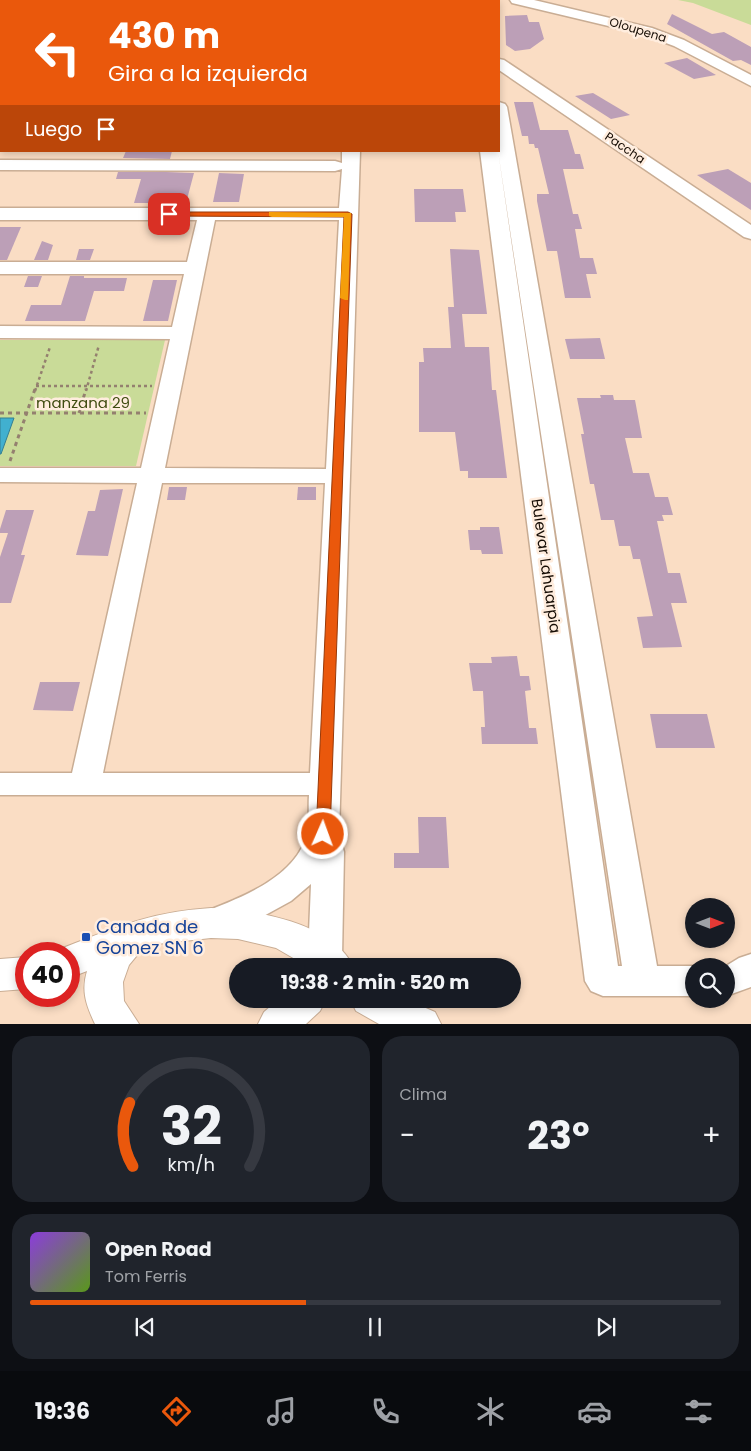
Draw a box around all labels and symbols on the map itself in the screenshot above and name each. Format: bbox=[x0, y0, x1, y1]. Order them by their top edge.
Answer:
street label: Oloupena bbox=[607, 13, 669, 46]
street label: Paccha bbox=[602, 128, 649, 167]
pin bbox=[148, 193, 190, 235]
park label: manzana 29 bbox=[36, 392, 130, 413]
street label: Bulevar Lahuarpia bbox=[527, 497, 566, 634]
position arrow bbox=[296, 807, 348, 859]
north arrow bbox=[685, 898, 735, 948]
place label: Canada de Gomez SN 6 bbox=[96, 914, 204, 960]
marker: Canada de Gomez SN 6 bbox=[80, 931, 92, 943]
speed limit sign: 40 bbox=[15, 942, 80, 1007]

